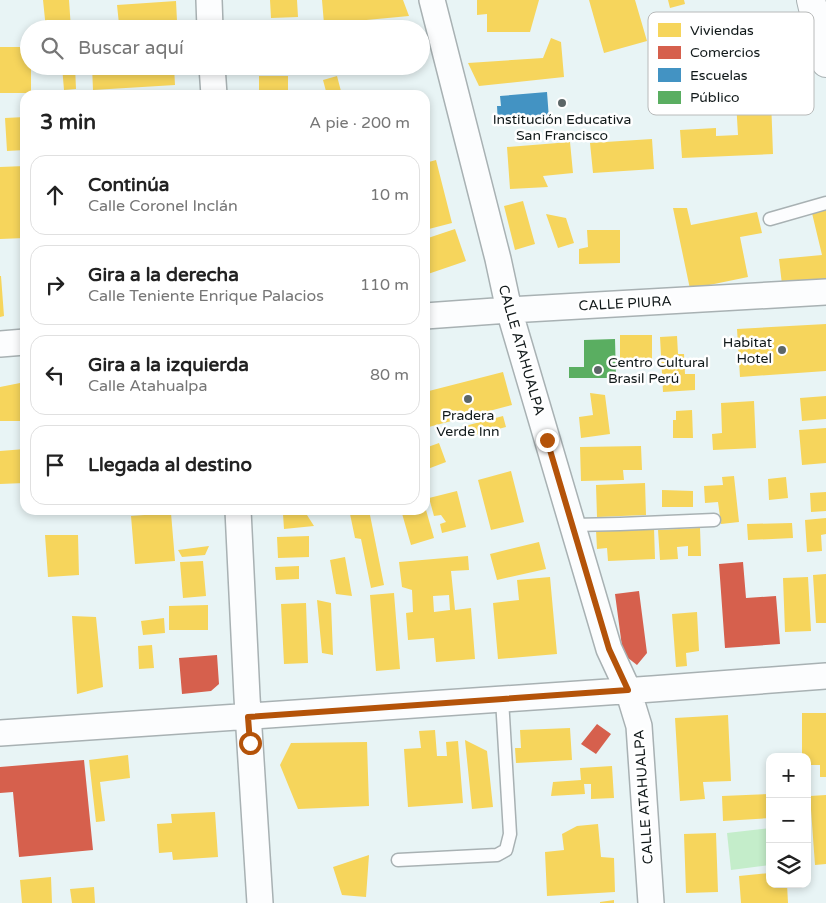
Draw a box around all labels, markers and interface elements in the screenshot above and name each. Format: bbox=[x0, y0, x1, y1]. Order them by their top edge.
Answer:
legend bbox=[648, 12, 814, 115]
search box bbox=[20, 20, 430, 75]
text: Viviendas bbox=[690, 22, 754, 39]
icon: search bbox=[38, 34, 66, 62]
text: Buscar aquí bbox=[78, 37, 184, 59]
text: Comercios bbox=[690, 44, 760, 61]
text: Escuelas bbox=[690, 67, 748, 84]
text: Público bbox=[690, 89, 740, 106]
marker: Institución Educativa San Francisco bbox=[556, 97, 568, 109]
text: 3 min bbox=[40, 110, 96, 135]
place label: Institución Educativa San Francisco bbox=[493, 111, 631, 144]
text: A pie · 200 m bbox=[309, 113, 410, 133]
text: Continúa bbox=[88, 174, 170, 196]
icon: ahead bbox=[41, 181, 69, 209]
text: 10 m bbox=[370, 185, 409, 205]
text: Calle Coronel Inclán bbox=[88, 196, 238, 216]
text: Gira a la derecha bbox=[88, 264, 239, 286]
icon: right bbox=[41, 271, 69, 299]
text: 110 m bbox=[360, 275, 409, 295]
street label: CALLE ATAHUALPA bbox=[495, 283, 548, 417]
text: Calle Teniente Enrique Palacios bbox=[88, 286, 324, 306]
street label: CALLE PIURA bbox=[578, 293, 672, 314]
place label: Habitat Hotel bbox=[723, 334, 773, 367]
marker: Habitat Hotel bbox=[776, 344, 788, 356]
text: Gira a la izquierda bbox=[88, 354, 249, 376]
place label: Centro Cultural Brasil Perú bbox=[608, 354, 709, 387]
icon: left bbox=[41, 361, 69, 389]
marker: Centro Cultural Brasil Perú bbox=[592, 364, 604, 376]
text: 80 m bbox=[370, 365, 409, 385]
text: Calle Atahualpa bbox=[88, 376, 207, 396]
marker: Pradera Verde Inn bbox=[462, 393, 474, 405]
place label: Pradera Verde Inn bbox=[436, 407, 500, 440]
route end bbox=[536, 429, 559, 452]
icon: arrive bbox=[41, 451, 69, 479]
text: Llegada al destino bbox=[88, 454, 252, 476]
street label: CALLE ATAHUALPA bbox=[630, 729, 657, 865]
route start bbox=[239, 732, 262, 755]
map controls bbox=[766, 753, 811, 888]
button: + bbox=[766, 753, 811, 798]
button: − bbox=[766, 798, 811, 843]
button: layers bbox=[766, 843, 811, 888]

